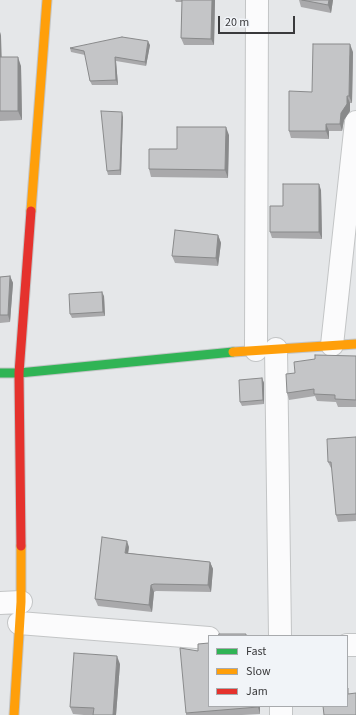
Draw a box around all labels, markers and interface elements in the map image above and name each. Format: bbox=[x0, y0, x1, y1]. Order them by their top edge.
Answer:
scale bar bbox=[220, 8, 297, 34]
text: 20 m bbox=[225, 14, 249, 31]
legend bbox=[208, 635, 348, 707]
text: Fast bbox=[246, 643, 266, 660]
text: Slow bbox=[246, 663, 271, 680]
text: Jam bbox=[246, 683, 268, 700]

